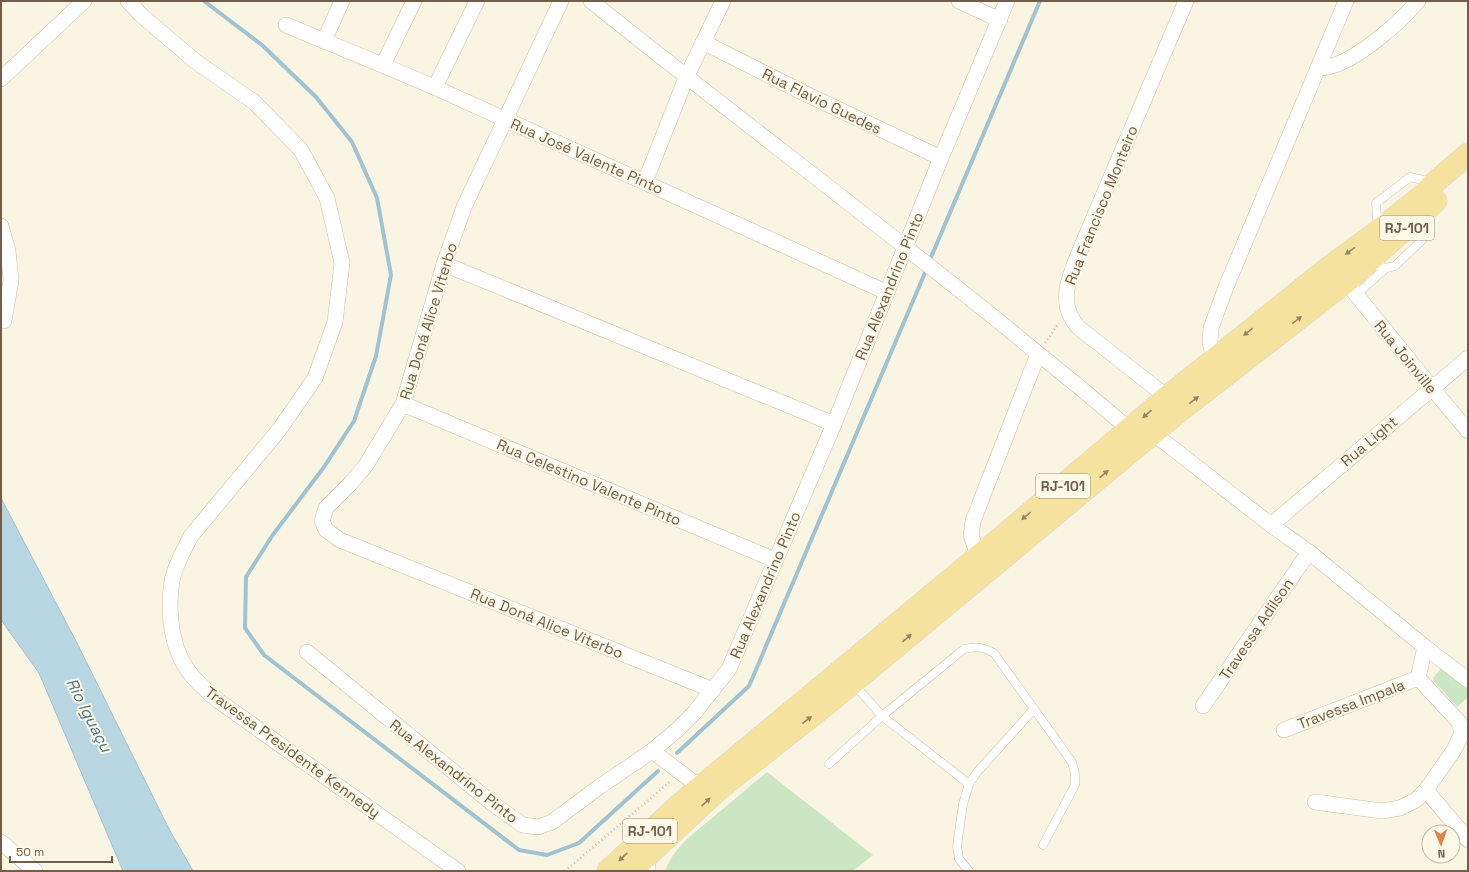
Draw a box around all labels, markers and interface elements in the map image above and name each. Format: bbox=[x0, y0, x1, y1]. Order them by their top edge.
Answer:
street label: Rua Flavio Guedes bbox=[759, 64, 885, 138]
street label: Rua José Valente Pinto bbox=[508, 114, 666, 198]
street label: Rua Francisco Monteiro bbox=[1060, 123, 1142, 287]
street label: Rua Alexandrino Pinto bbox=[851, 209, 927, 363]
road number: RJ-101 bbox=[1380, 216, 1434, 240]
street label: Rua Doná Alice Viterbo bbox=[395, 240, 461, 402]
one-way arrow bbox=[1344, 247, 1355, 256]
one-way arrow bbox=[1292, 316, 1303, 324]
street label: Rua Joinville bbox=[1370, 316, 1442, 398]
one-way arrow bbox=[1243, 328, 1253, 337]
one-way arrow bbox=[1189, 395, 1200, 404]
one-way arrow bbox=[1142, 410, 1153, 419]
street label: Rua Light bbox=[1337, 412, 1401, 470]
street label: Rua Celestino Valente Pinto bbox=[494, 434, 684, 530]
one-way arrow bbox=[1099, 470, 1109, 479]
road number: RJ-101 bbox=[1036, 474, 1090, 498]
street label: Rua Alexandrino Pinto bbox=[725, 509, 805, 661]
one-way arrow bbox=[1021, 512, 1032, 521]
street label: Travessa Adilson bbox=[1215, 574, 1297, 684]
street label: Rua Doná Alice Viterbo bbox=[468, 584, 626, 662]
one-way arrow bbox=[902, 633, 912, 642]
water label: Rio Iguaçu bbox=[61, 674, 117, 757]
street label: Travessa Impala bbox=[1295, 675, 1408, 733]
street label: Travessa Presidente Kennedy bbox=[202, 682, 384, 822]
street label: Rua Alexandrino Pinto bbox=[386, 715, 522, 827]
one-way arrow bbox=[801, 716, 812, 724]
one-way arrow bbox=[701, 798, 710, 807]
road number: RJ-101 bbox=[623, 819, 677, 843]
north arrow bbox=[1421, 824, 1461, 864]
scale bar bbox=[10, 838, 112, 864]
text: 50 m bbox=[16, 844, 44, 860]
text: N bbox=[1437, 847, 1445, 861]
one-way arrow bbox=[618, 852, 628, 862]

